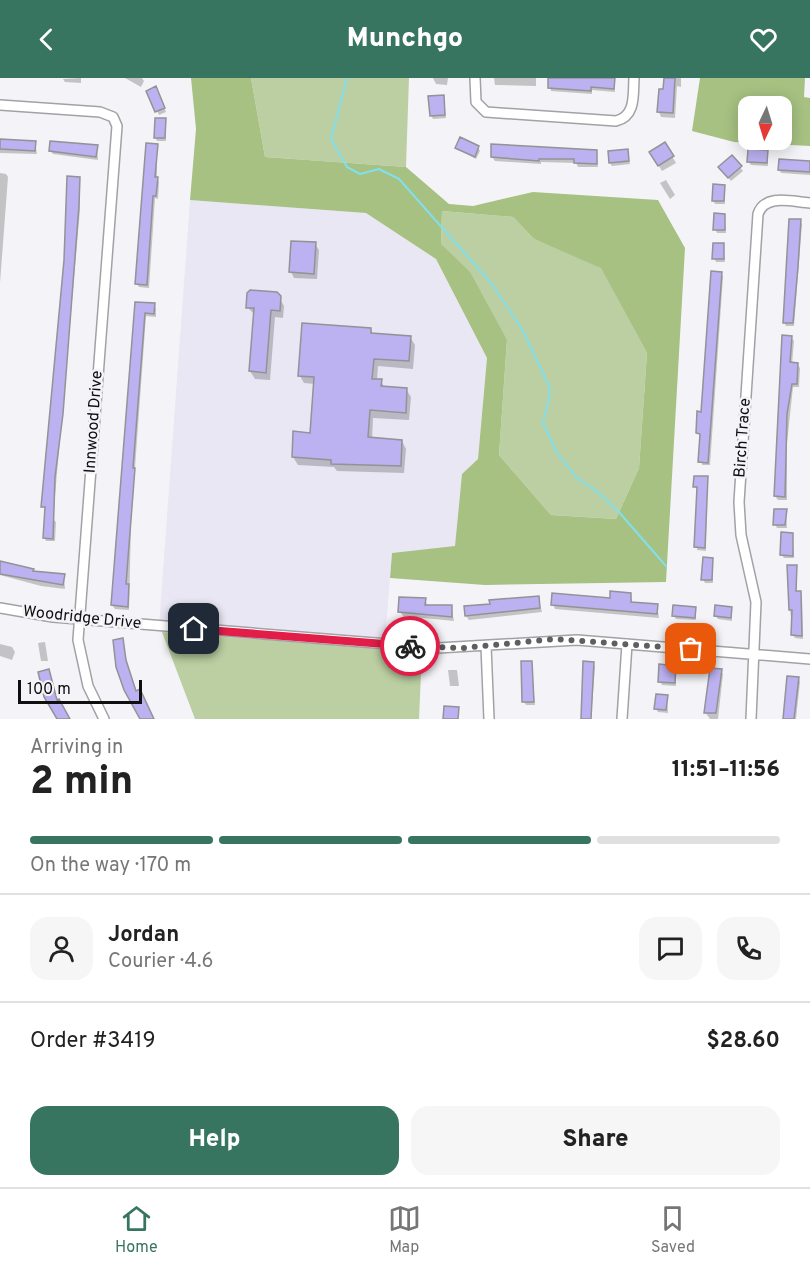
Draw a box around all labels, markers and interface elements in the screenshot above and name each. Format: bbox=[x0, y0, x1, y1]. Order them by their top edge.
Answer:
text: Munchgo bbox=[347, 22, 463, 56]
icon: back bbox=[30, 23, 63, 56]
icon: heart bbox=[747, 23, 780, 56]
north arrow bbox=[738, 96, 792, 150]
map controls bbox=[738, 96, 792, 150]
street label: Innwood Drive bbox=[80, 370, 108, 474]
street label: Birch Trace bbox=[730, 398, 756, 478]
street label: Woodridge Drive bbox=[22, 602, 142, 634]
pin bbox=[168, 603, 219, 654]
icon: home bbox=[177, 612, 210, 645]
courier bbox=[380, 616, 440, 676]
pin bbox=[665, 623, 716, 674]
icon: bike bbox=[394, 630, 427, 663]
icon: bag bbox=[674, 632, 707, 665]
scale bar bbox=[18, 677, 142, 704]
text: 100 m bbox=[27, 680, 71, 700]
text: Arriving in bbox=[30, 735, 123, 761]
text: 11:51–11:56 bbox=[672, 757, 780, 784]
text: 2 min bbox=[30, 759, 133, 808]
text: On the way · 170 m bbox=[30, 853, 191, 879]
button: person bbox=[30, 917, 93, 980]
button: chat bbox=[639, 917, 702, 980]
button: phone bbox=[717, 917, 780, 980]
text: Jordan bbox=[108, 922, 179, 949]
text: Courier · 4.6 bbox=[108, 949, 213, 975]
text: Order #3419 bbox=[30, 1028, 156, 1055]
text: $28.60 bbox=[707, 1028, 780, 1055]
button: Help bbox=[30, 1106, 399, 1175]
button: Share bbox=[411, 1106, 780, 1175]
tab: Home bbox=[115, 1202, 158, 1258]
tab: Map bbox=[388, 1202, 421, 1258]
tab: Saved bbox=[651, 1202, 695, 1258]

